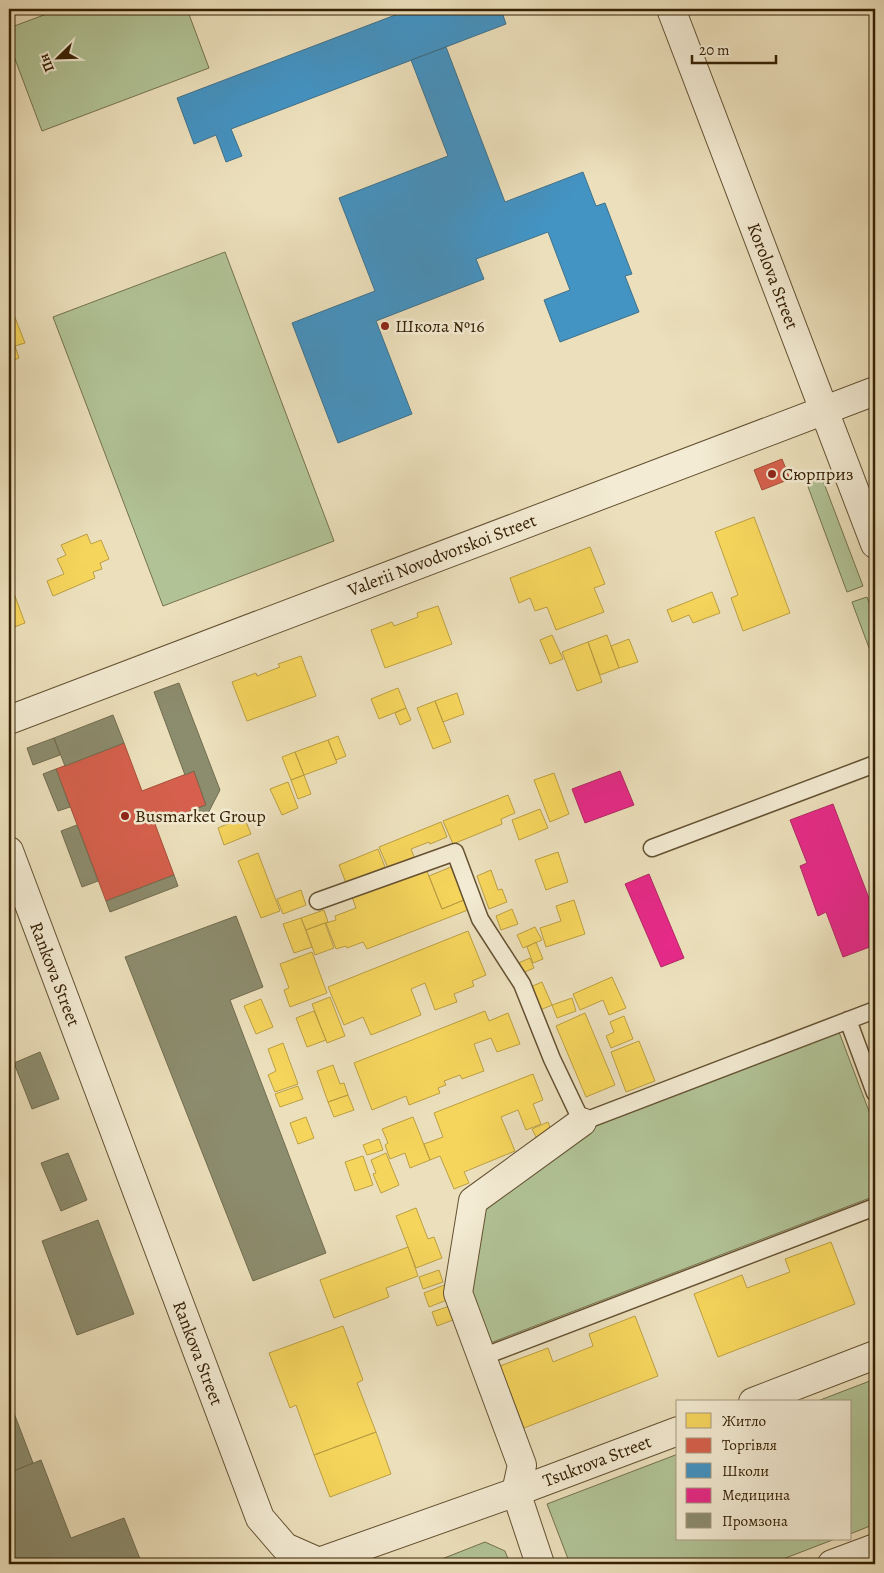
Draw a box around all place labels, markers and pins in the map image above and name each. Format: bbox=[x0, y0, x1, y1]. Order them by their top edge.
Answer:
place label: Школа №16 bbox=[395, 314, 485, 338]
marker: Школа №16 bbox=[379, 320, 391, 332]
place label: Сюрприз bbox=[782, 462, 854, 486]
marker: Сюрприз bbox=[766, 468, 778, 480]
place label: Busmarket Group bbox=[135, 804, 266, 828]
marker: Busmarket Group bbox=[119, 810, 131, 822]

